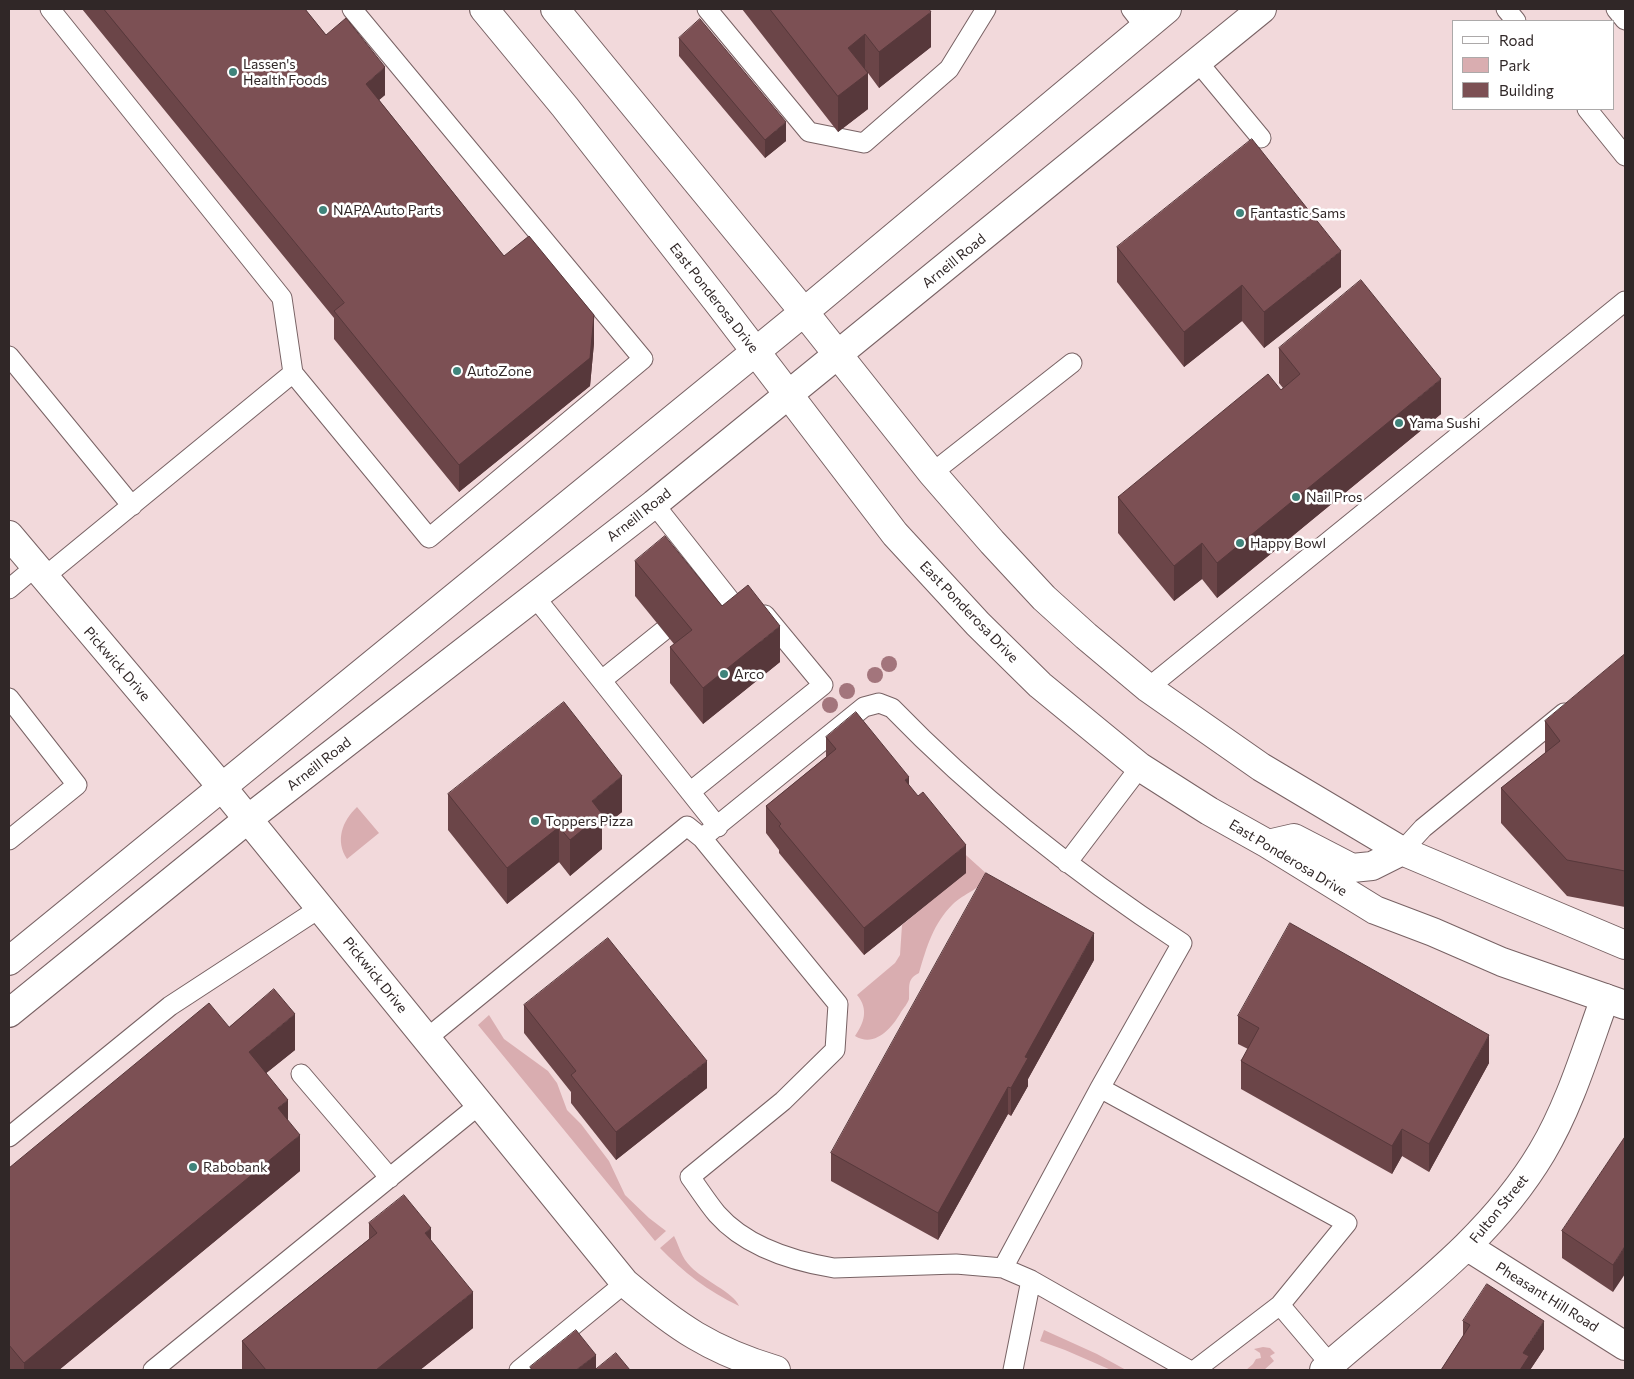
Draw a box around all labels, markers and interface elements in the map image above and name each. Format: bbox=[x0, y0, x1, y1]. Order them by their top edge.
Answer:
legend bbox=[1452, 20, 1614, 110]
text: Road bbox=[1499, 31, 1534, 49]
place label: Lassen's Health Foods bbox=[243, 56, 327, 88]
text: Park bbox=[1499, 56, 1530, 74]
marker: Lassen's Health Foods bbox=[227, 66, 239, 78]
text: Building bbox=[1499, 81, 1554, 99]
place label: NAPA Auto Parts bbox=[333, 202, 441, 218]
marker: NAPA Auto Parts bbox=[317, 204, 329, 216]
place label: Fantastic Sams bbox=[1250, 205, 1346, 221]
marker: Fantastic Sams bbox=[1234, 207, 1246, 219]
street label: Arneill Road bbox=[919, 230, 989, 292]
street label: East Ponderosa Drive bbox=[666, 240, 762, 356]
place label: AutoZone bbox=[467, 363, 532, 379]
marker: AutoZone bbox=[451, 365, 463, 377]
place label: Yama Sushi bbox=[1409, 415, 1480, 431]
marker: Yama Sushi bbox=[1393, 417, 1405, 429]
street label: Arneill Road bbox=[604, 485, 674, 545]
place label: Nail Pros bbox=[1306, 489, 1362, 505]
marker: Nail Pros bbox=[1290, 491, 1302, 503]
place label: Happy Bowl bbox=[1250, 535, 1326, 551]
marker: Happy Bowl bbox=[1234, 537, 1246, 549]
street label: East Ponderosa Drive bbox=[916, 558, 1022, 666]
street label: Pickwick Drive bbox=[80, 624, 154, 704]
place label: Arco bbox=[734, 666, 764, 682]
marker: Arco bbox=[718, 668, 730, 680]
street label: Arneill Road bbox=[284, 734, 354, 794]
place label: Toppers Pizza bbox=[545, 813, 633, 829]
marker: Toppers Pizza bbox=[529, 815, 541, 827]
street label: East Ponderosa Drive bbox=[1226, 816, 1350, 900]
street label: Pickwick Drive bbox=[339, 934, 411, 1016]
place label: Rabobank bbox=[203, 1159, 268, 1175]
marker: Rabobank bbox=[187, 1161, 199, 1173]
street label: Fulton Street bbox=[1466, 1171, 1532, 1247]
street label: Pheasant Hill Road bbox=[1492, 1259, 1602, 1335]

